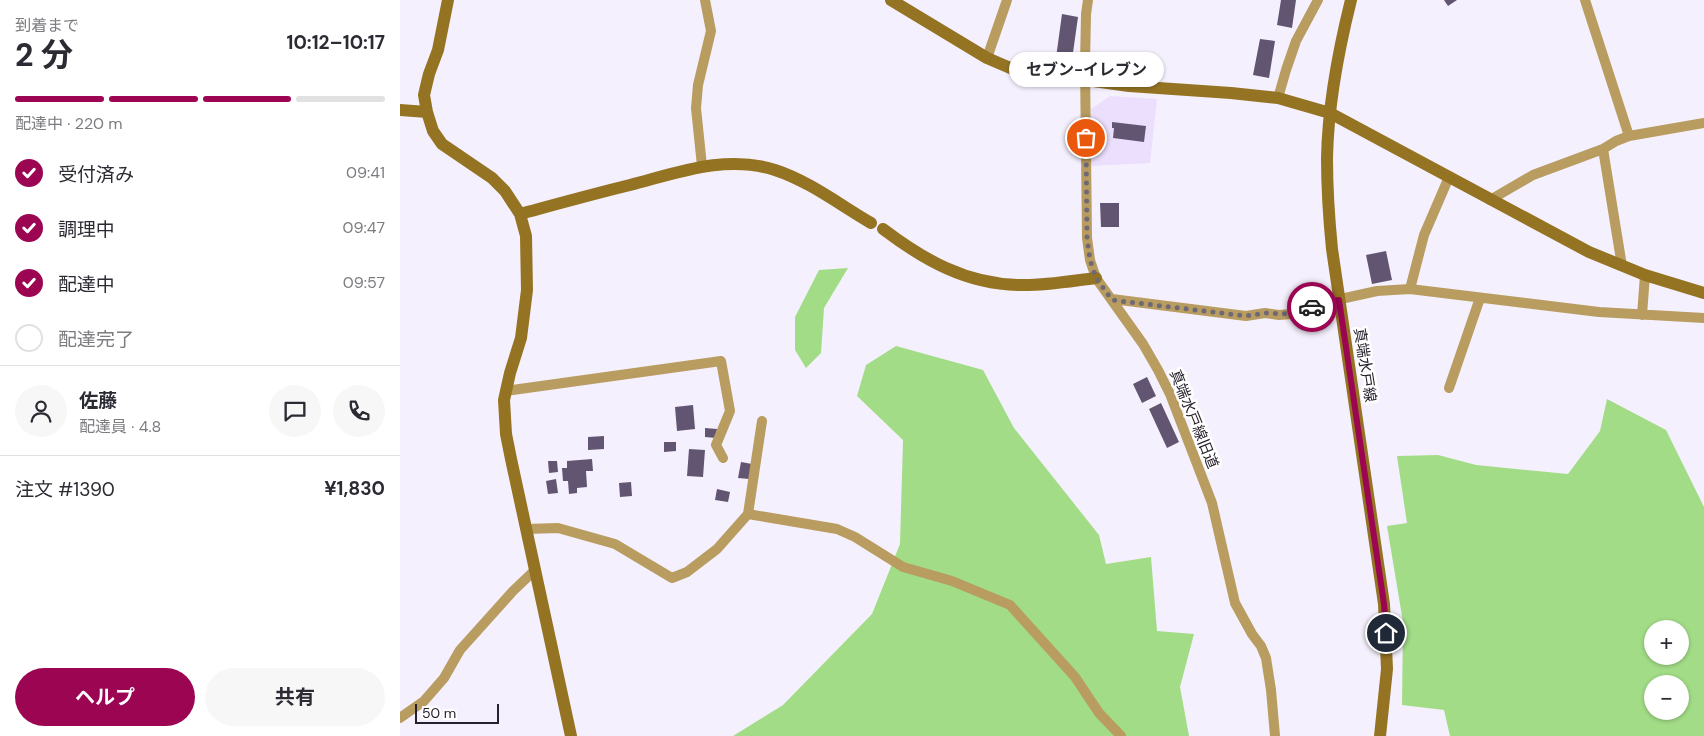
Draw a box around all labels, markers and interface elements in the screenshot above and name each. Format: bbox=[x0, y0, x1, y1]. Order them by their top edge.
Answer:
text: 到着まで bbox=[15, 15, 79, 36]
text: 10:12–10:17 bbox=[287, 30, 385, 55]
text: 2 分 bbox=[15, 34, 73, 76]
callout: セブン-イレブン bbox=[1008, 53, 1164, 88]
text: セブン-イレブン bbox=[1026, 59, 1147, 80]
text: 配達中 · 220 m bbox=[15, 113, 122, 134]
pin bbox=[1065, 117, 1107, 159]
icon: bag bbox=[1072, 124, 1100, 152]
icon: check bbox=[15, 159, 43, 187]
text: 受付済み bbox=[58, 162, 134, 187]
text: 09:41 bbox=[346, 162, 385, 183]
icon: check bbox=[15, 214, 43, 242]
text: 調理中 bbox=[58, 217, 115, 242]
text: 09:47 bbox=[343, 217, 385, 238]
icon: check bbox=[15, 269, 43, 297]
text: 配達中 bbox=[58, 272, 115, 297]
text: 09:57 bbox=[343, 272, 385, 293]
courier bbox=[1287, 282, 1337, 332]
icon: car bbox=[1298, 293, 1326, 321]
street label: 真端水戸線 bbox=[1349, 326, 1381, 404]
text: 配達完了 bbox=[58, 327, 134, 352]
street label: 真端水戸線旧道 bbox=[1165, 367, 1223, 471]
button: person bbox=[15, 385, 67, 437]
button: chat bbox=[269, 385, 321, 437]
button: phone bbox=[333, 385, 385, 437]
text: 佐藤 bbox=[79, 388, 117, 413]
text: 配達員 · 4.8 bbox=[79, 416, 161, 437]
text: ¥1,830 bbox=[324, 476, 385, 501]
text: 注文 #1390 bbox=[15, 477, 115, 502]
pin bbox=[1365, 612, 1407, 654]
icon: home bbox=[1372, 619, 1400, 647]
map controls bbox=[1644, 620, 1689, 720]
button: + bbox=[1644, 620, 1689, 665]
button: ヘルプ bbox=[15, 668, 195, 726]
button: 共有 bbox=[205, 668, 385, 726]
button: − bbox=[1644, 675, 1689, 720]
scale bar bbox=[415, 701, 499, 724]
text: 50 m bbox=[422, 704, 456, 722]

